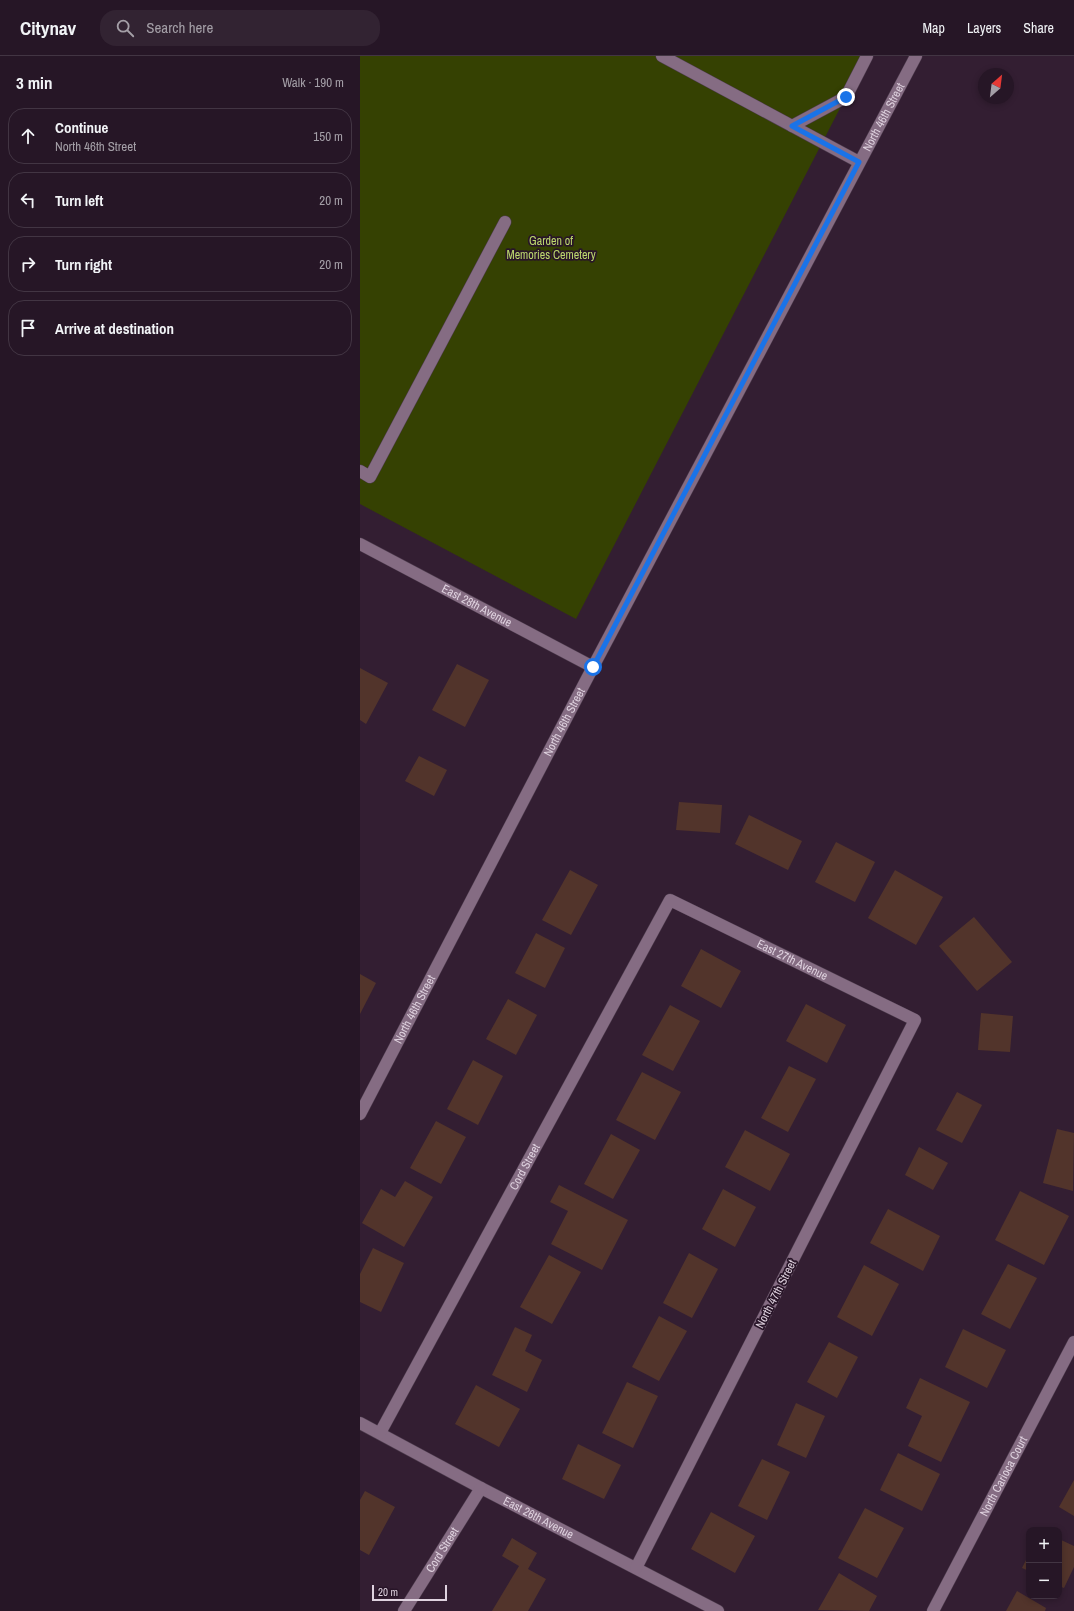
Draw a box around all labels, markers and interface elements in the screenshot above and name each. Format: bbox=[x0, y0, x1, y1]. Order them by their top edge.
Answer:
search box bbox=[100, 10, 380, 46]
text: Citynav bbox=[20, 15, 76, 41]
icon: search bbox=[114, 17, 136, 39]
text: Search here bbox=[146, 17, 213, 38]
text: Map bbox=[923, 19, 945, 37]
text: Layers bbox=[967, 19, 1001, 37]
text: Share bbox=[1023, 19, 1054, 37]
north arrow bbox=[978, 68, 1014, 104]
text: 3 min bbox=[16, 71, 52, 94]
text: Walk · 190 m bbox=[282, 74, 344, 91]
street label: North 46th Street bbox=[859, 80, 908, 154]
route end bbox=[837, 88, 855, 106]
text: Continue bbox=[55, 117, 108, 138]
icon: ahead bbox=[17, 125, 39, 147]
text: 150 m bbox=[313, 128, 343, 145]
text: North 46th Street bbox=[55, 138, 136, 155]
icon: left bbox=[17, 189, 39, 211]
text: Turn left bbox=[55, 190, 103, 211]
text: 20 m bbox=[319, 192, 343, 209]
park label: Garden of Memories Cemetery bbox=[506, 233, 596, 263]
icon: right bbox=[17, 253, 39, 275]
text: Turn right bbox=[55, 254, 112, 275]
text: 20 m bbox=[319, 256, 343, 273]
icon: arrive bbox=[17, 317, 39, 339]
text: Arrive at destination bbox=[55, 318, 174, 339]
street label: East 28th Avenue bbox=[439, 581, 515, 631]
route start bbox=[584, 658, 602, 676]
street label: North 46th Street bbox=[540, 685, 589, 759]
street label: East 27th Avenue bbox=[754, 936, 830, 984]
street label: North 46th Street bbox=[390, 972, 439, 1046]
street label: Cord Street bbox=[506, 1141, 544, 1193]
street label: North 47th Street bbox=[752, 1257, 800, 1331]
street label: North Carioca Court bbox=[976, 1433, 1031, 1519]
street label: East 26th Avenue bbox=[500, 1493, 576, 1543]
street label: Cord Street bbox=[422, 1524, 462, 1576]
map controls bbox=[1026, 1527, 1062, 1599]
button: + bbox=[1026, 1527, 1062, 1563]
button: − bbox=[1026, 1563, 1062, 1599]
scale bar bbox=[372, 1583, 447, 1602]
text: 20 m bbox=[378, 1585, 398, 1599]

